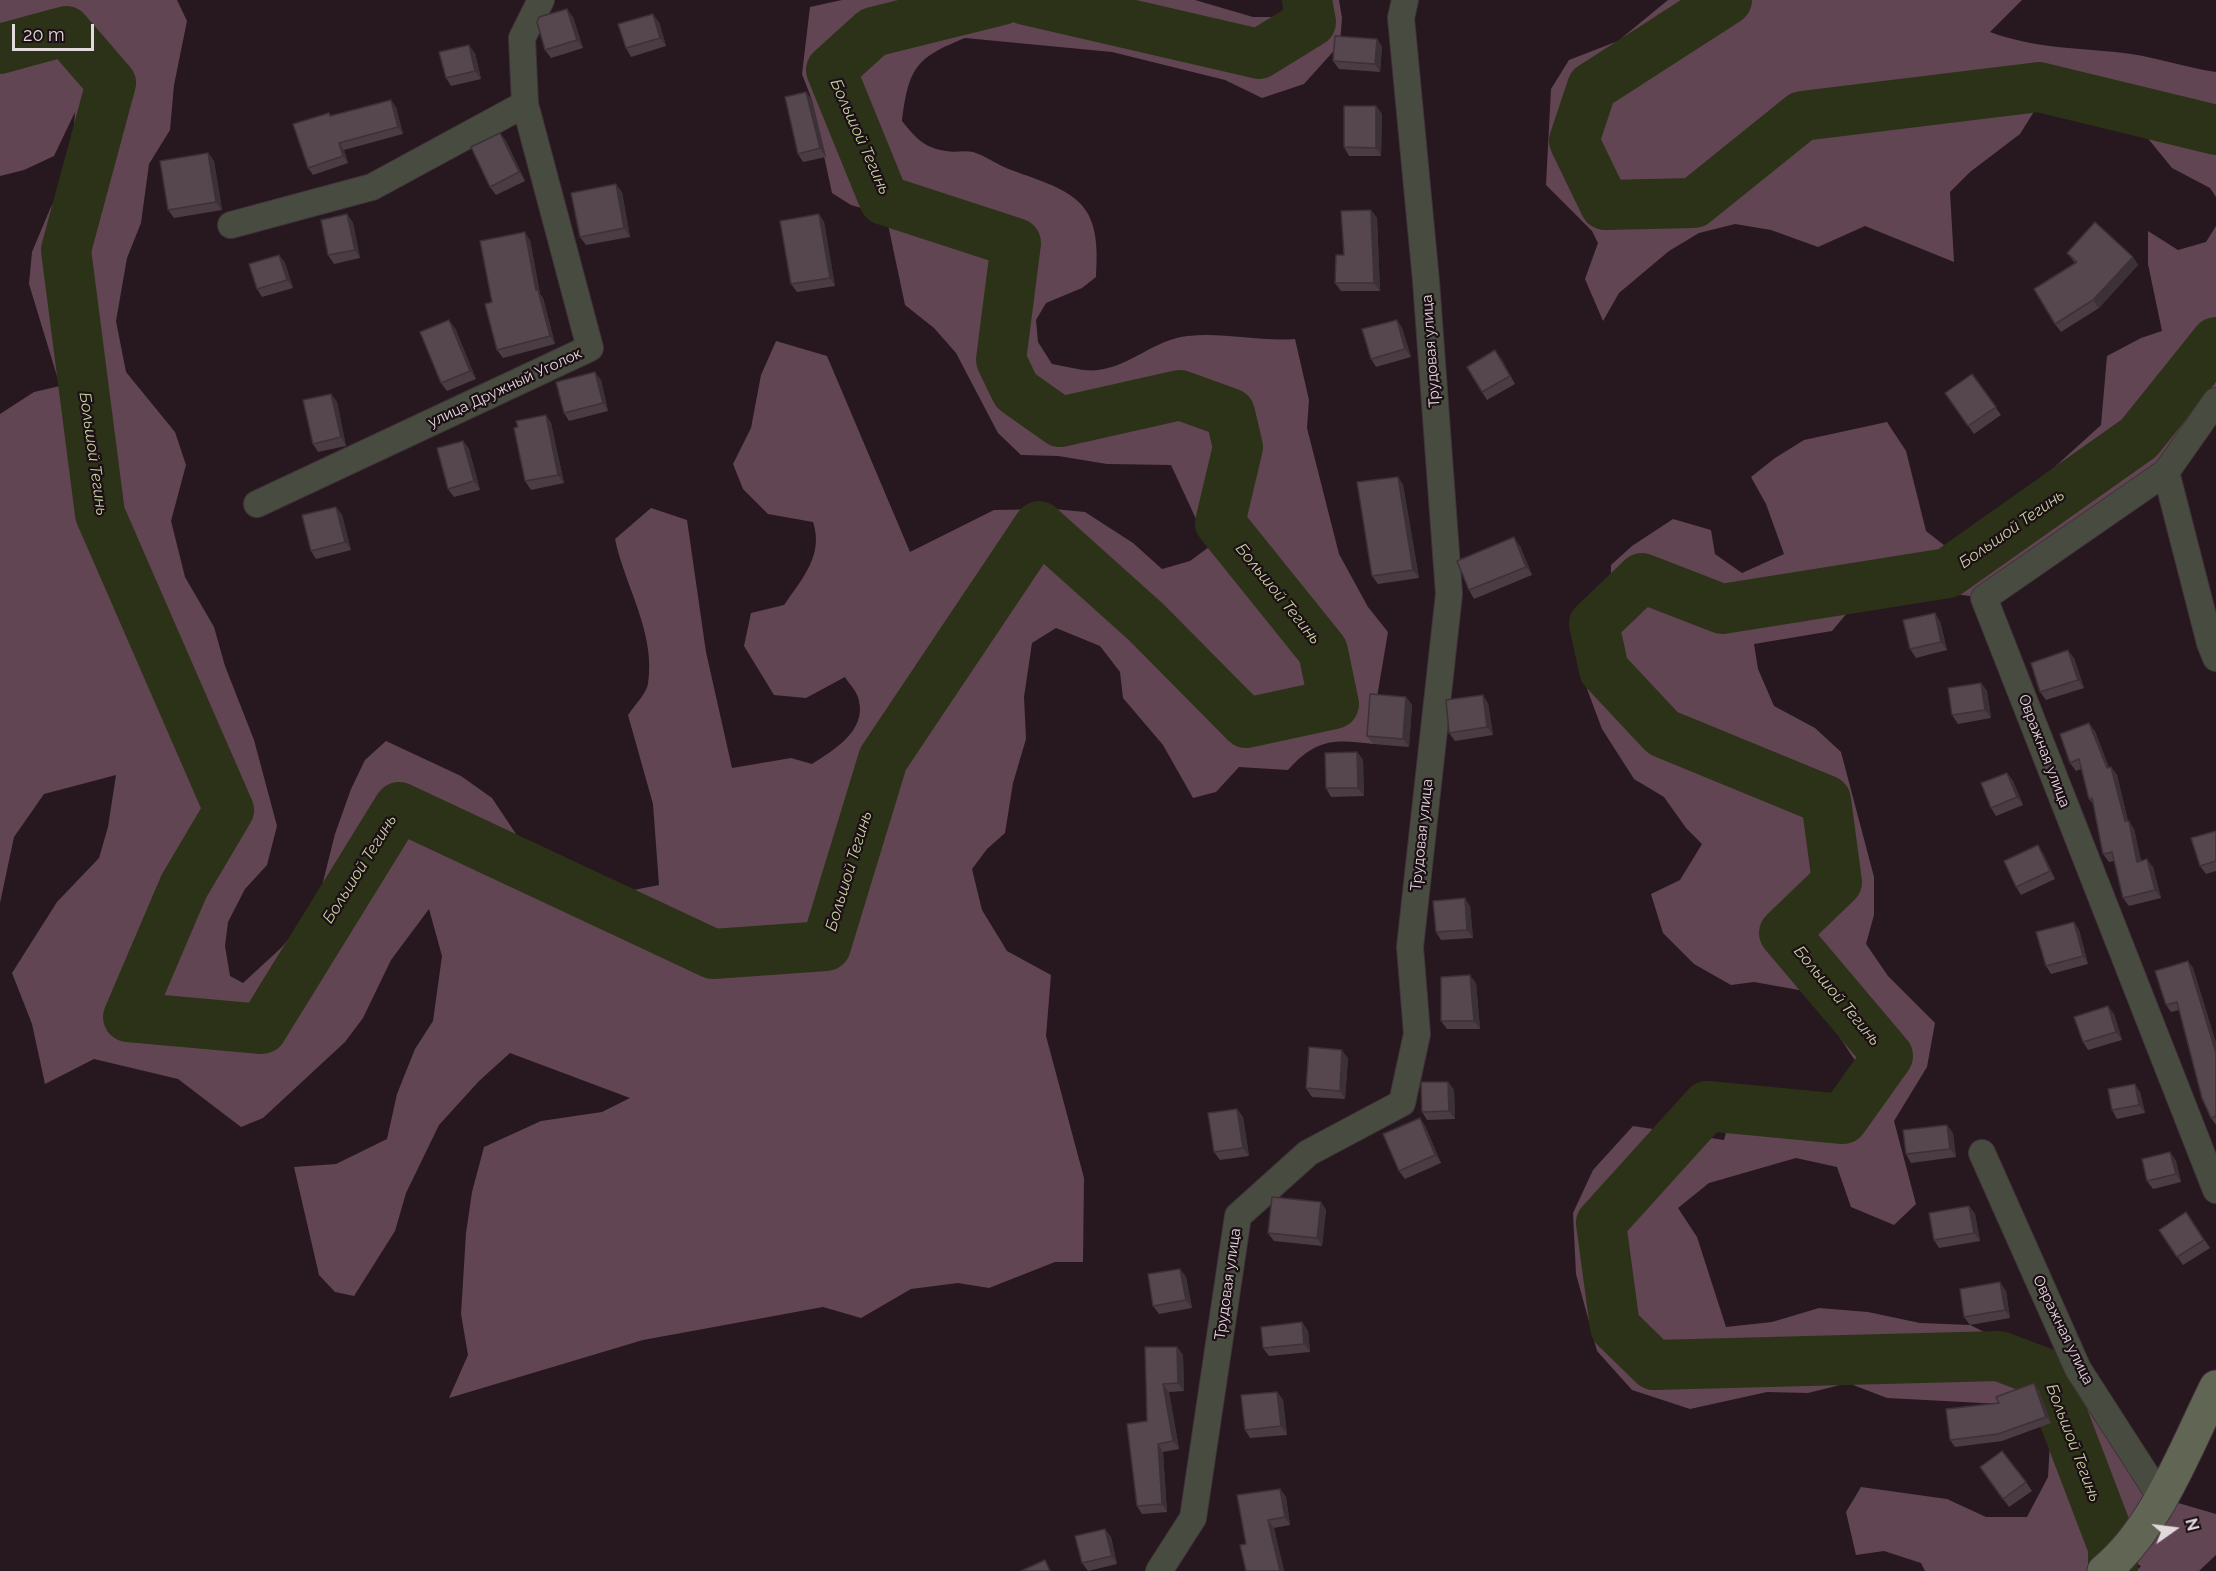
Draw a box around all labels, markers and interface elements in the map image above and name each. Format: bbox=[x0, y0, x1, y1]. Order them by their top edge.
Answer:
scale bar bbox=[15, 12, 98, 50]
text: 20 m bbox=[23, 24, 65, 45]
water label: Большой Тегинь bbox=[826, 76, 894, 198]
street label: Трудовая улица bbox=[1418, 294, 1444, 408]
street label: улица Дружный Уголок bbox=[425, 344, 585, 432]
water label: Большой Тегинь bbox=[75, 391, 111, 517]
water label: Большой Тегинь bbox=[1955, 485, 2069, 573]
water label: Большой Тегинь bbox=[1231, 540, 1325, 648]
street label: Овражная улица bbox=[2014, 692, 2074, 810]
street label: Трудовая улица bbox=[1407, 778, 1437, 892]
water label: Большой Тегинь bbox=[822, 809, 876, 933]
water label: Большой Тегинь bbox=[319, 811, 401, 927]
water label: Большой Тегинь bbox=[1790, 942, 1884, 1050]
street label: Трудовая улица bbox=[1211, 1227, 1245, 1341]
street label: Овражная улица bbox=[2029, 1272, 2097, 1388]
water label: Большой Тегинь bbox=[2042, 1381, 2104, 1505]
north arrow bbox=[2144, 1499, 2204, 1559]
text: N bbox=[2181, 1516, 2203, 1533]

